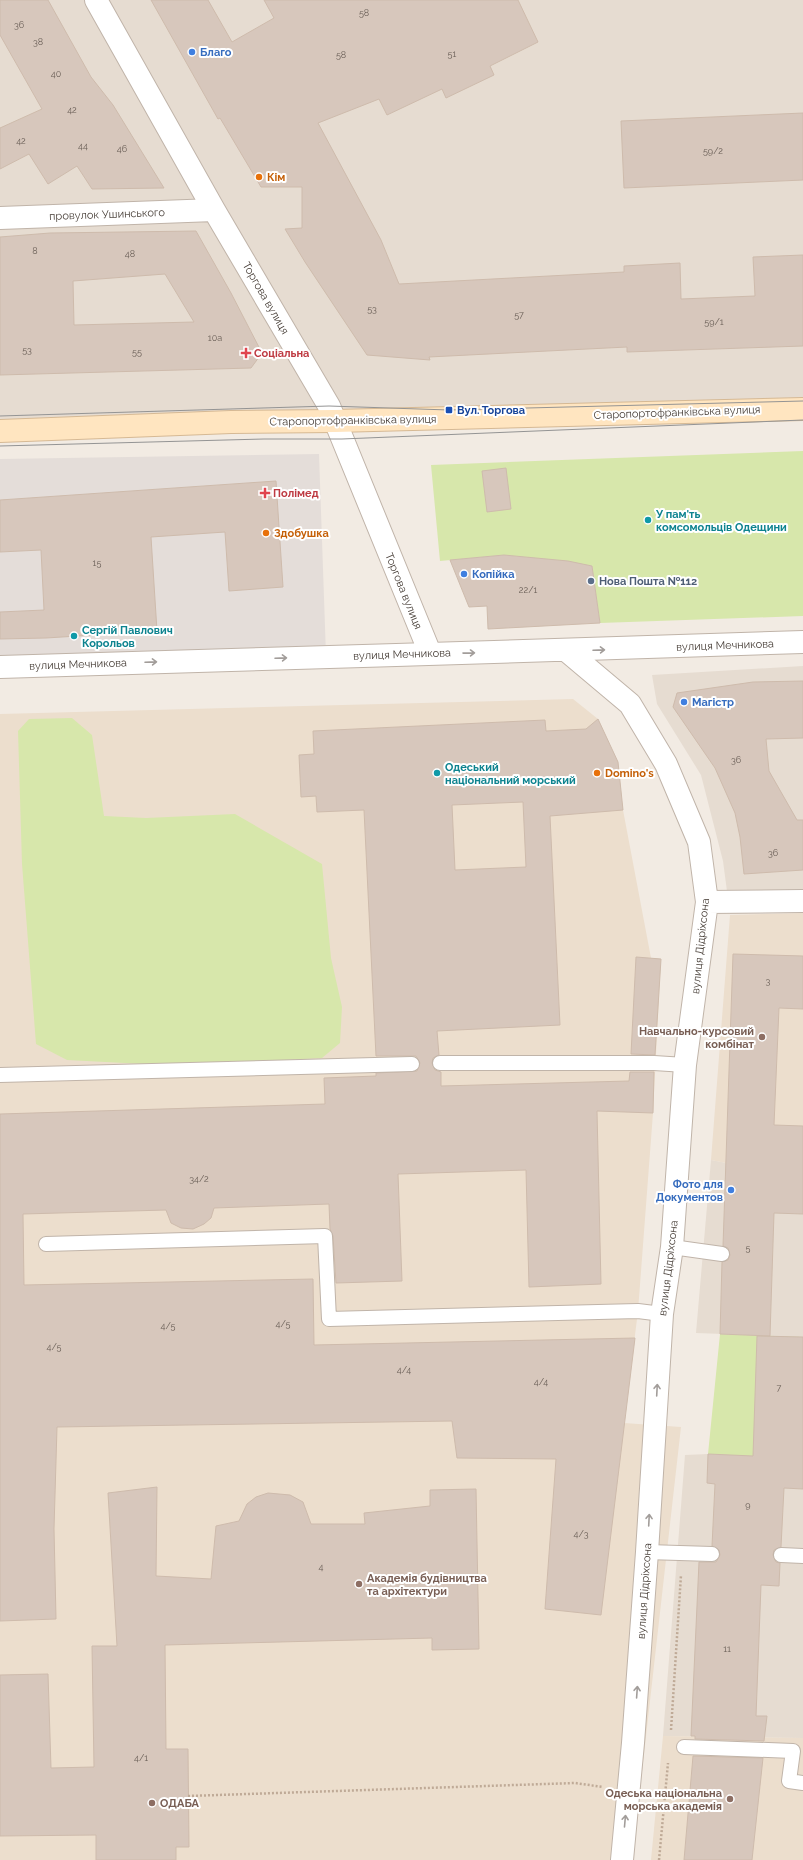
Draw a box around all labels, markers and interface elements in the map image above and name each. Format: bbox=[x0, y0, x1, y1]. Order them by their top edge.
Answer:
house number: 58 bbox=[359, 8, 369, 18]
house number: 36 bbox=[14, 20, 25, 30]
house number: 38 bbox=[33, 37, 43, 47]
place label: Благо bbox=[200, 46, 232, 59]
marker: Благо bbox=[187, 47, 197, 57]
house number: 51 bbox=[448, 49, 457, 59]
house number: 58 bbox=[336, 50, 346, 60]
house number: 40 bbox=[51, 69, 62, 79]
house number: 42 bbox=[67, 105, 77, 115]
house number: 42 bbox=[16, 136, 26, 146]
house number: 44 bbox=[78, 141, 88, 151]
house number: 46 bbox=[117, 144, 128, 154]
house number: 59/2 bbox=[703, 146, 723, 156]
place label: Кім bbox=[267, 171, 285, 184]
marker: Кім bbox=[254, 172, 264, 182]
street label: провулок Ушинського bbox=[49, 206, 165, 223]
house number: 8 bbox=[32, 246, 38, 256]
house number: 48 bbox=[125, 249, 135, 259]
street label: Торгова вулиця bbox=[240, 260, 291, 337]
house number: 53 bbox=[367, 304, 377, 314]
house number: 57 bbox=[514, 310, 524, 320]
house number: 59/1 bbox=[704, 317, 724, 327]
house number: 10а bbox=[208, 333, 222, 343]
house number: 53 bbox=[22, 345, 32, 355]
house number: 55 bbox=[132, 347, 142, 357]
place label: Соціальна bbox=[254, 347, 309, 360]
marker: Соціальна bbox=[241, 348, 251, 358]
street label: Старопортофранківська вулиця bbox=[593, 403, 761, 422]
place label: Вул. Торгова bbox=[457, 404, 525, 417]
marker: Вул. Торгова bbox=[444, 405, 454, 415]
street label: Старопортофранківська вулиця bbox=[269, 413, 437, 428]
place label: Полімед bbox=[273, 487, 319, 500]
marker: Полімед bbox=[260, 488, 270, 498]
place label: У пам'ть комсомольців Одещини bbox=[655, 508, 787, 534]
marker: У пам'ть комсомольців Одещини bbox=[643, 515, 653, 525]
place label: Здобушка bbox=[274, 527, 329, 540]
marker: Здобушка bbox=[261, 528, 271, 538]
street label: Торгова вулиця bbox=[382, 551, 425, 631]
house number: 15 bbox=[93, 558, 101, 568]
place label: Копiйка bbox=[472, 568, 514, 581]
marker: Копiйка bbox=[459, 569, 469, 579]
place label: Нова Пошта №112 bbox=[599, 575, 697, 588]
marker: Нова Пошта №112 bbox=[586, 576, 596, 586]
house number: 22/1 bbox=[519, 585, 537, 595]
place label: Сергій Павлович Корольов bbox=[82, 624, 173, 650]
marker: Сергій Павлович Корольов bbox=[69, 631, 79, 641]
street label: вулиця Мечникова bbox=[676, 637, 774, 654]
street label: вулиця Мечникова bbox=[353, 646, 451, 663]
one-way arrow bbox=[592, 646, 605, 654]
one-way arrow bbox=[462, 649, 475, 656]
one-way arrow bbox=[274, 654, 287, 662]
street label: вулиця Мечникова bbox=[29, 656, 127, 673]
one-way arrow bbox=[144, 658, 157, 666]
place label: Магiстр bbox=[692, 696, 734, 709]
marker: Магiстр bbox=[679, 697, 689, 707]
house number: 36 bbox=[731, 755, 742, 765]
place label: Одеський національний морський bbox=[445, 761, 576, 787]
place label: Domino's bbox=[605, 767, 654, 780]
marker: Одеський національний морський bbox=[432, 768, 442, 778]
marker: Domino's bbox=[592, 768, 602, 778]
house number: 36 bbox=[768, 848, 779, 858]
street label: вулиця Дідріхсона bbox=[689, 898, 712, 995]
house number: 3 bbox=[766, 976, 771, 986]
place label: Навчально-курсовий комбінат bbox=[639, 1025, 755, 1051]
marker: Навчально-курсовий комбінат bbox=[757, 1032, 767, 1042]
house number: 34/2 bbox=[189, 1174, 209, 1184]
place label: Фото для Документов bbox=[656, 1178, 723, 1204]
marker: Фото для Документов bbox=[726, 1185, 736, 1195]
street label: вулиця Дідріхсона bbox=[656, 1220, 681, 1317]
house number: 5 bbox=[746, 1243, 751, 1253]
house number: 4/5 bbox=[276, 1319, 291, 1329]
house number: 4/5 bbox=[161, 1321, 176, 1331]
house number: 4/5 bbox=[47, 1342, 62, 1352]
house number: 4/4 bbox=[397, 1365, 411, 1375]
house number: 4/4 bbox=[534, 1377, 548, 1387]
house number: 7 bbox=[777, 1383, 782, 1393]
one-way arrow bbox=[654, 1384, 661, 1397]
house number: 9 bbox=[745, 1500, 751, 1510]
one-way arrow bbox=[646, 1514, 653, 1527]
house number: 4/3 bbox=[574, 1529, 589, 1539]
street label: вулиця Дідріхсона bbox=[635, 1543, 654, 1639]
house number: 4 bbox=[319, 1562, 324, 1572]
place label: Академія будівництва та архітектури bbox=[367, 1572, 487, 1598]
marker: Академія будівництва та архітектури bbox=[354, 1579, 364, 1589]
house number: 11 bbox=[723, 1644, 731, 1654]
one-way arrow bbox=[634, 1686, 641, 1699]
house number: 4/1 bbox=[134, 1753, 148, 1763]
place label: Одеська національна морська академія bbox=[605, 1787, 722, 1813]
marker: Одеська національна морська академія bbox=[725, 1794, 735, 1804]
place label: ОДАБА bbox=[160, 1797, 200, 1810]
marker: ОДАБА bbox=[147, 1798, 157, 1808]
one-way arrow bbox=[622, 1815, 629, 1828]

